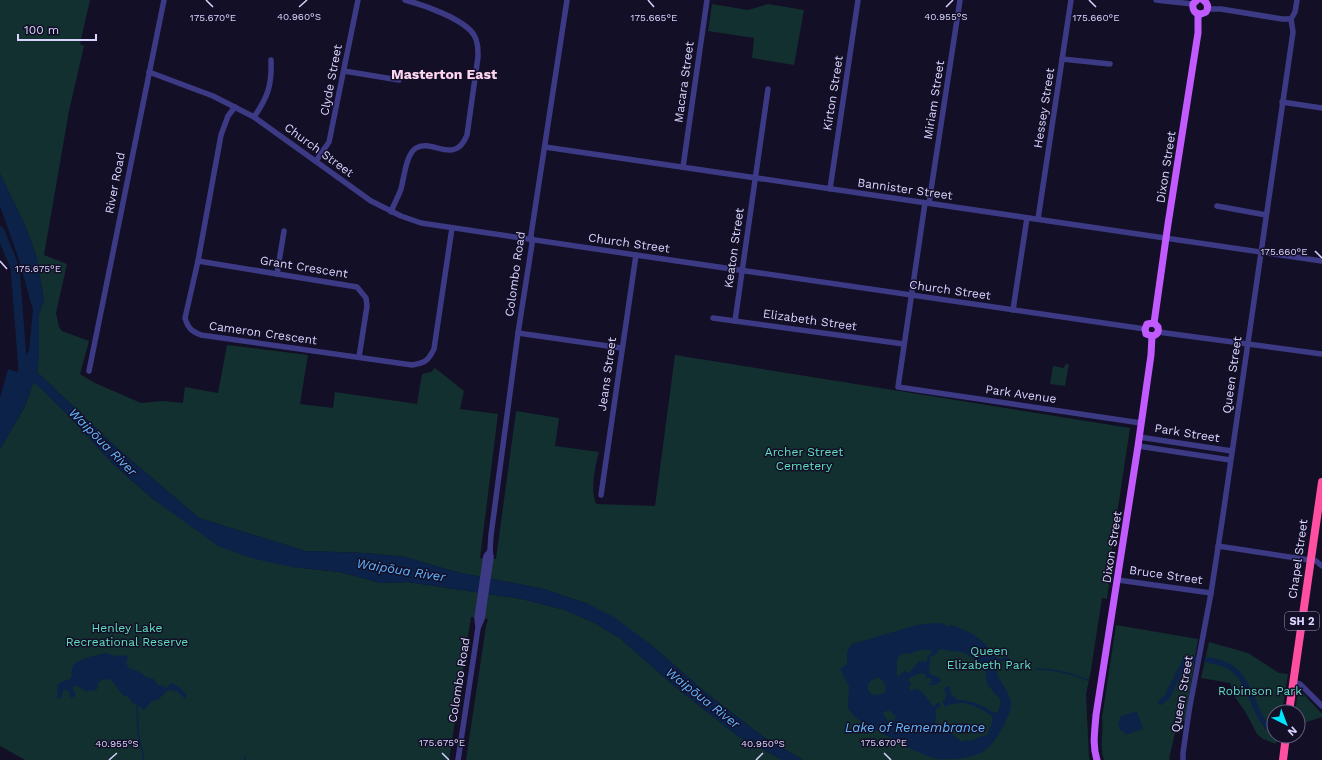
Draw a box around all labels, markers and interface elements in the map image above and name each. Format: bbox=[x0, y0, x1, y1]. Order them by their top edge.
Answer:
text: 40.960°S bbox=[277, 11, 321, 22]
text: 40.955°S bbox=[924, 11, 968, 22]
text: 175.670°E bbox=[190, 12, 236, 23]
text: 175.665°E bbox=[631, 12, 677, 23]
text: 175.660°E bbox=[1072, 12, 1120, 23]
scale bar bbox=[18, 16, 96, 42]
text: 100 m bbox=[24, 23, 59, 37]
street label: Macara Street bbox=[671, 40, 697, 124]
street label: Clyde Street bbox=[317, 43, 345, 117]
street label: Kirton Street bbox=[820, 55, 846, 131]
street label: Miriam Street bbox=[921, 59, 947, 141]
district label: Masterton East bbox=[391, 66, 497, 82]
street label: Hessey Street bbox=[1031, 67, 1057, 149]
street label: Church Street bbox=[282, 120, 356, 180]
street label: Dixon Street bbox=[1153, 130, 1179, 204]
street label: River Road bbox=[102, 151, 128, 215]
street label: Bannister Street bbox=[857, 175, 953, 203]
street label: Keaton Street bbox=[721, 207, 747, 289]
street label: Church Street bbox=[587, 230, 671, 256]
street label: Colombo Road bbox=[502, 231, 528, 317]
text: 175.660°E bbox=[1260, 246, 1308, 257]
street label: Grant Crescent bbox=[259, 253, 349, 281]
text: 175.675°E bbox=[15, 263, 61, 274]
street label: Church Street bbox=[908, 277, 992, 303]
street label: Elizabeth Street bbox=[762, 306, 858, 334]
street label: Cameron Crescent bbox=[208, 318, 318, 348]
street label: Queen Street bbox=[1220, 335, 1244, 415]
street label: Jeans Street bbox=[595, 336, 619, 412]
street label: Park Avenue bbox=[985, 382, 1058, 406]
water label: Waipōua River bbox=[66, 405, 141, 480]
street label: Park Street bbox=[1153, 421, 1221, 445]
park label: Archer Street Cemetery bbox=[765, 445, 843, 473]
street label: Dixon Street bbox=[1099, 510, 1125, 584]
street label: Chapel Street bbox=[1285, 518, 1311, 600]
water label: Waipōua River bbox=[356, 556, 447, 585]
street label: Bruce Street bbox=[1128, 563, 1204, 587]
road number: SH 2 bbox=[1285, 612, 1319, 630]
park label: Henley Lake Recreational Reserve bbox=[66, 621, 188, 649]
street label: Colombo Road bbox=[445, 637, 473, 723]
park label: Queen Elizabeth Park bbox=[947, 644, 1031, 672]
street label: Queen Street bbox=[1168, 654, 1196, 734]
water label: Waipōua River bbox=[663, 664, 744, 732]
park label: Robinson Park bbox=[1218, 684, 1302, 698]
north arrow bbox=[1266, 704, 1306, 744]
water label: Lake of Remembrance bbox=[845, 720, 985, 735]
text: N bbox=[1285, 724, 1300, 739]
text: 175.675°E bbox=[419, 737, 465, 748]
text: 175.670°E bbox=[861, 737, 907, 748]
text: 40.955°S bbox=[95, 738, 139, 749]
text: 40.950°S bbox=[741, 738, 785, 749]

